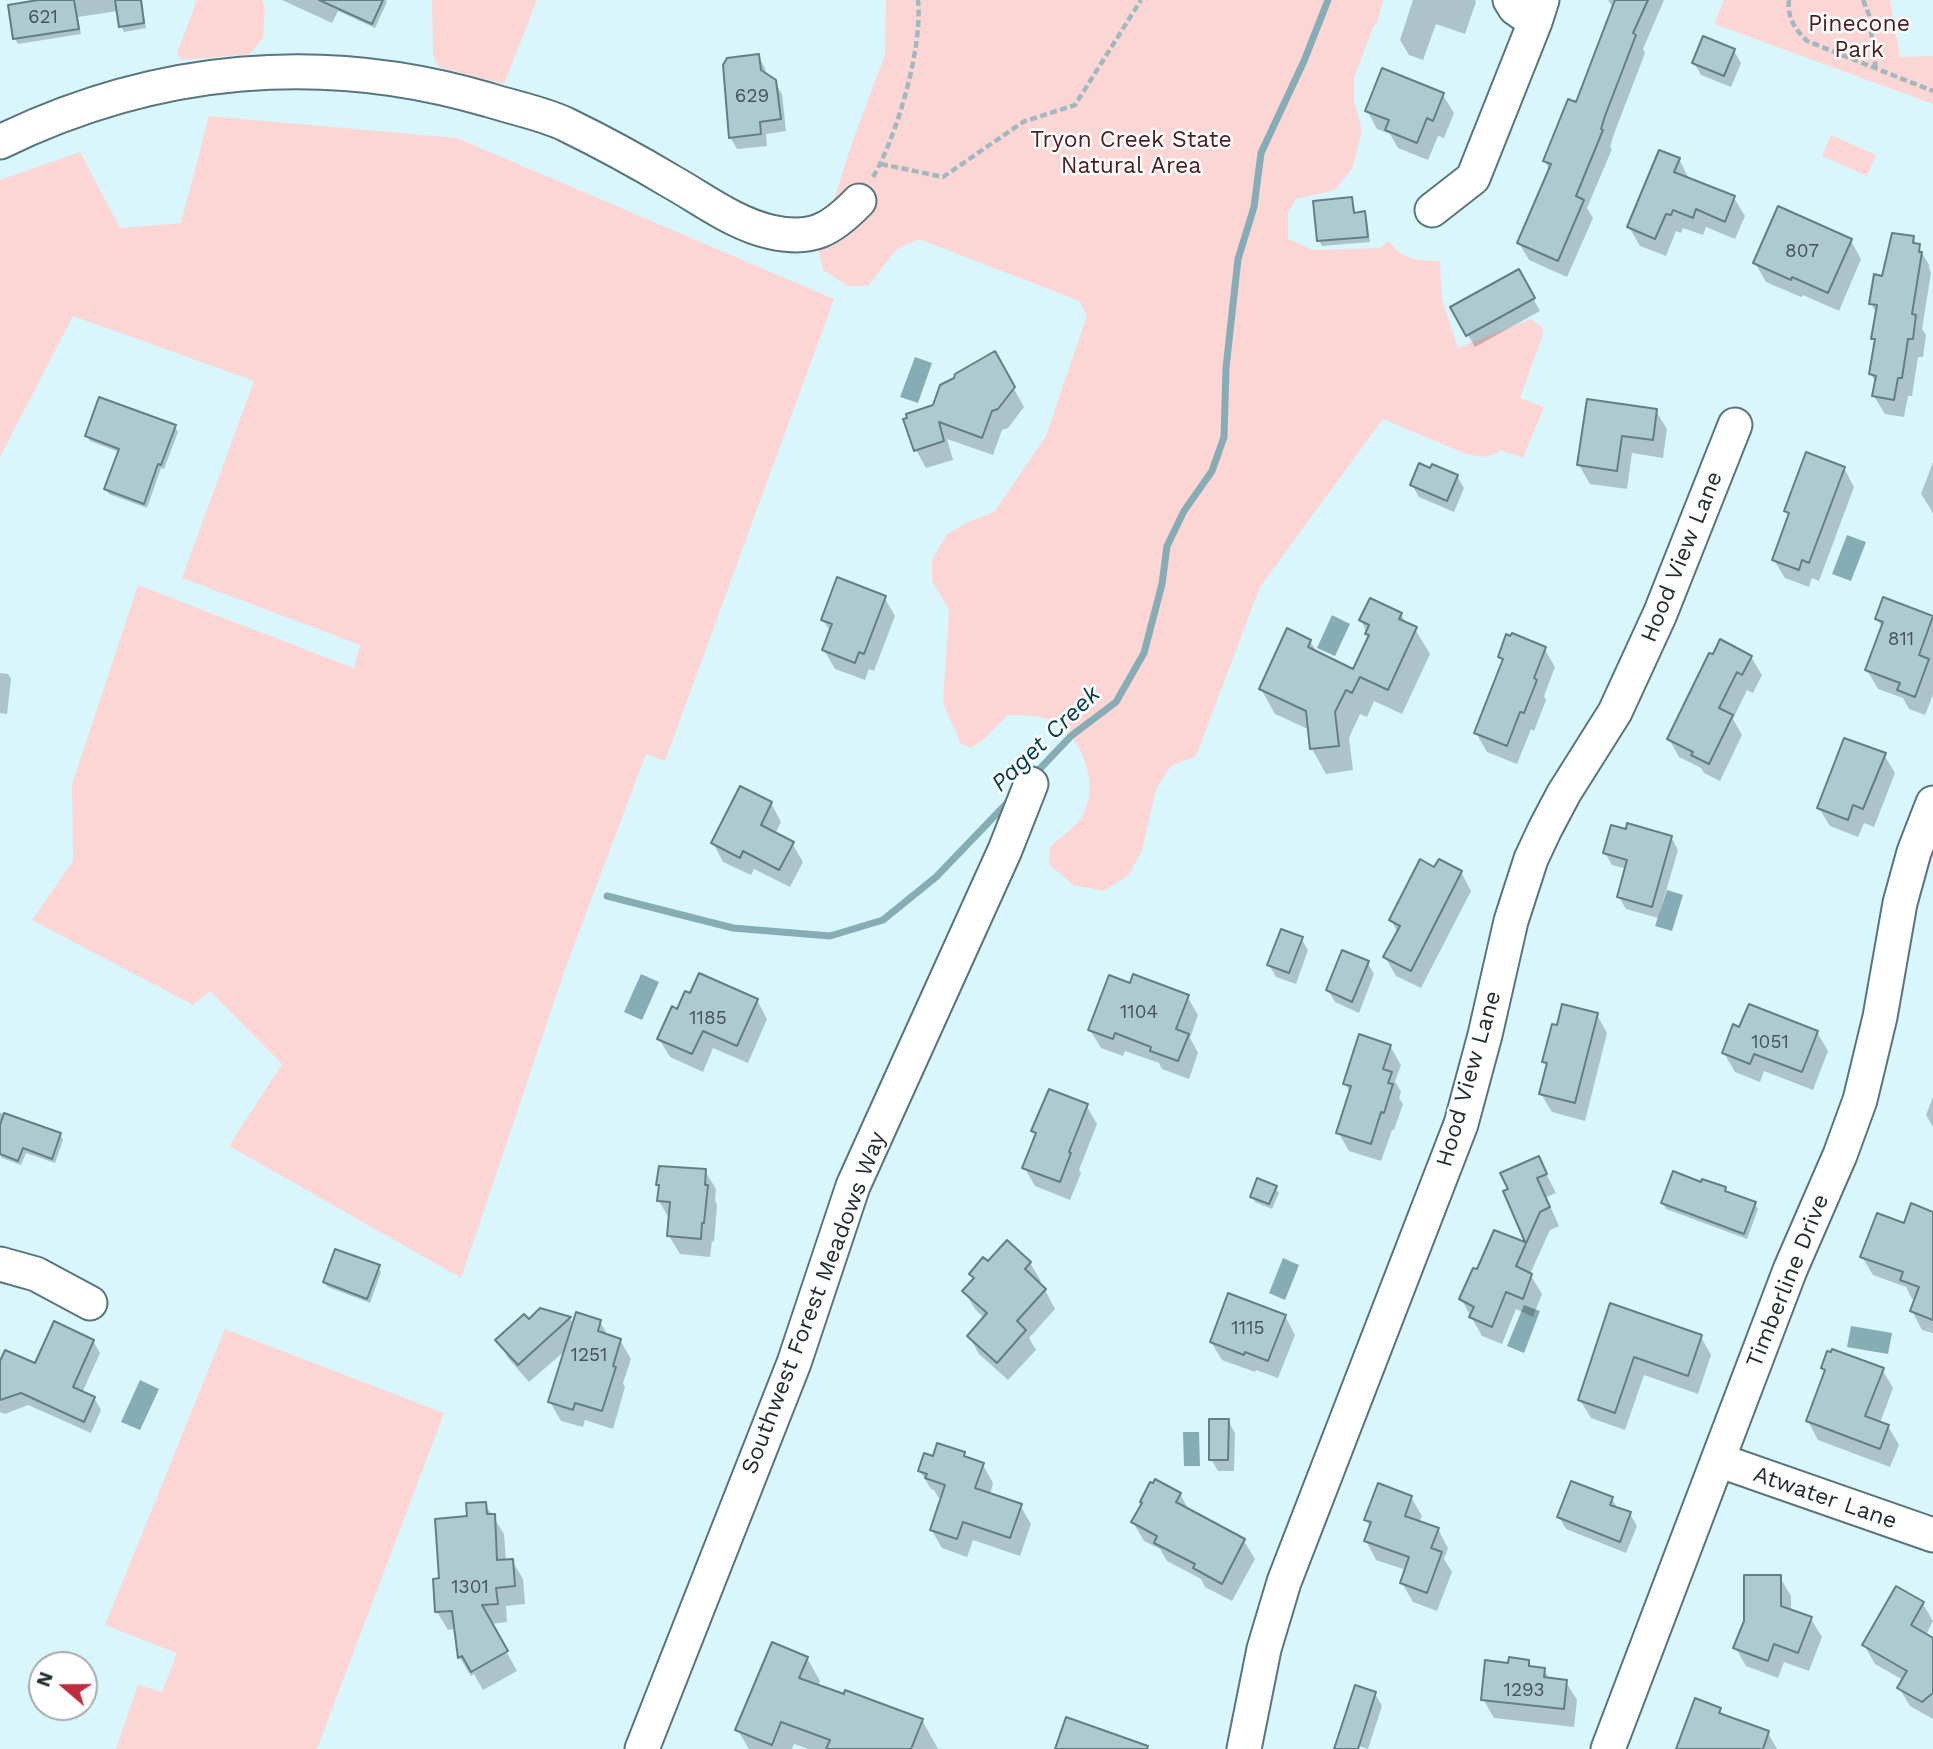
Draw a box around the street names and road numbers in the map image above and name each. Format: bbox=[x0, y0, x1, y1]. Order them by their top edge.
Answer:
street label: Hood View Lane bbox=[1635, 467, 1729, 647]
street label: Hood View Lane bbox=[1431, 988, 1507, 1170]
street label: Southwest Forest Meadows Way bbox=[736, 1128, 892, 1478]
street label: Timberline Drive bbox=[1741, 1190, 1835, 1372]
street label: Atwater Lane bbox=[1750, 1461, 1900, 1535]

